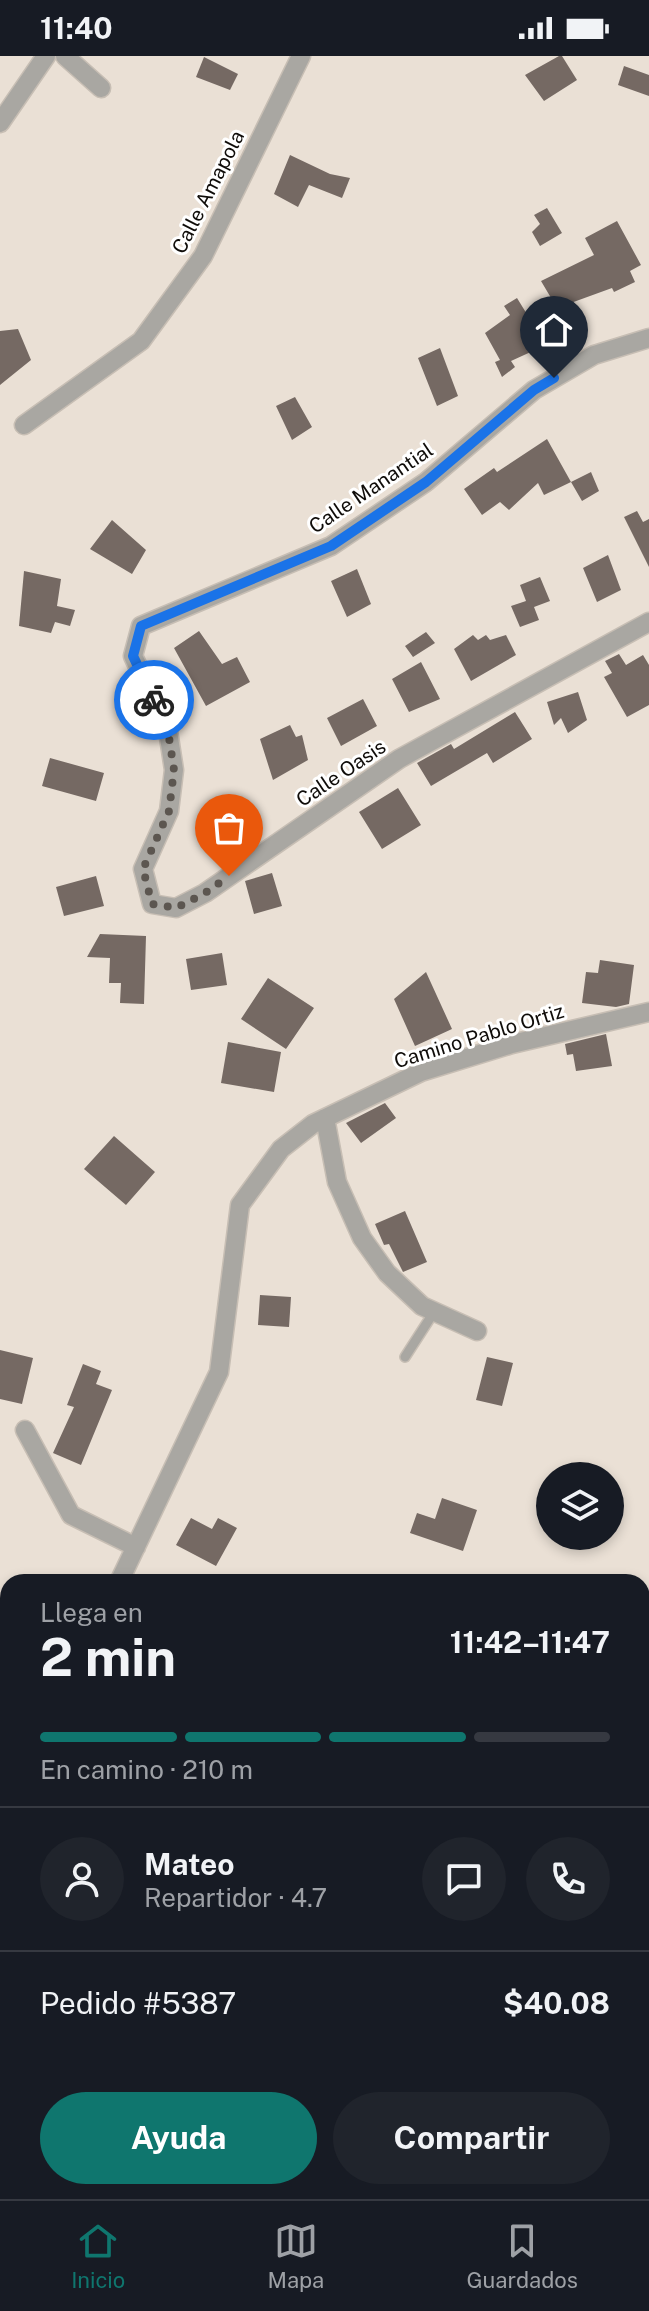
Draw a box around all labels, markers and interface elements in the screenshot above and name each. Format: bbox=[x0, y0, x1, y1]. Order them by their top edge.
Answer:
text: 11:40 bbox=[40, 10, 113, 46]
street label: Calle Amapola bbox=[167, 126, 249, 258]
pin bbox=[520, 296, 588, 378]
icon: home bbox=[532, 308, 576, 352]
street label: Calle Manantial bbox=[304, 438, 438, 538]
courier bbox=[114, 660, 194, 740]
icon: bike bbox=[132, 678, 176, 722]
street label: Calle Oasis bbox=[292, 734, 390, 812]
pin bbox=[195, 794, 263, 876]
icon: bag bbox=[207, 806, 251, 850]
street label: Camino Pablo Ortiz bbox=[391, 999, 567, 1073]
map controls bbox=[536, 1462, 624, 1550]
button: layers bbox=[536, 1462, 624, 1550]
text: Llega en bbox=[40, 1597, 143, 1628]
text: 11:42–11:47 bbox=[450, 1624, 610, 1660]
text: 2 min bbox=[40, 1627, 176, 1688]
text: En camino · 210 m bbox=[40, 1754, 253, 1785]
button: person bbox=[40, 1837, 124, 1921]
button: chat bbox=[422, 1837, 506, 1921]
button: phone bbox=[526, 1837, 610, 1921]
text: Mateo bbox=[144, 1846, 234, 1882]
text: Repartidor · 4.7 bbox=[144, 1882, 327, 1913]
text: Pedido #5387 bbox=[40, 1985, 236, 2021]
text: $40.08 bbox=[503, 1985, 610, 2021]
button: Ayuda bbox=[40, 2092, 317, 2184]
button: Compartir bbox=[333, 2092, 610, 2184]
tab: Inicio bbox=[71, 2219, 125, 2293]
tab: Mapa bbox=[267, 2219, 324, 2293]
tab: Guardados bbox=[466, 2219, 578, 2293]

